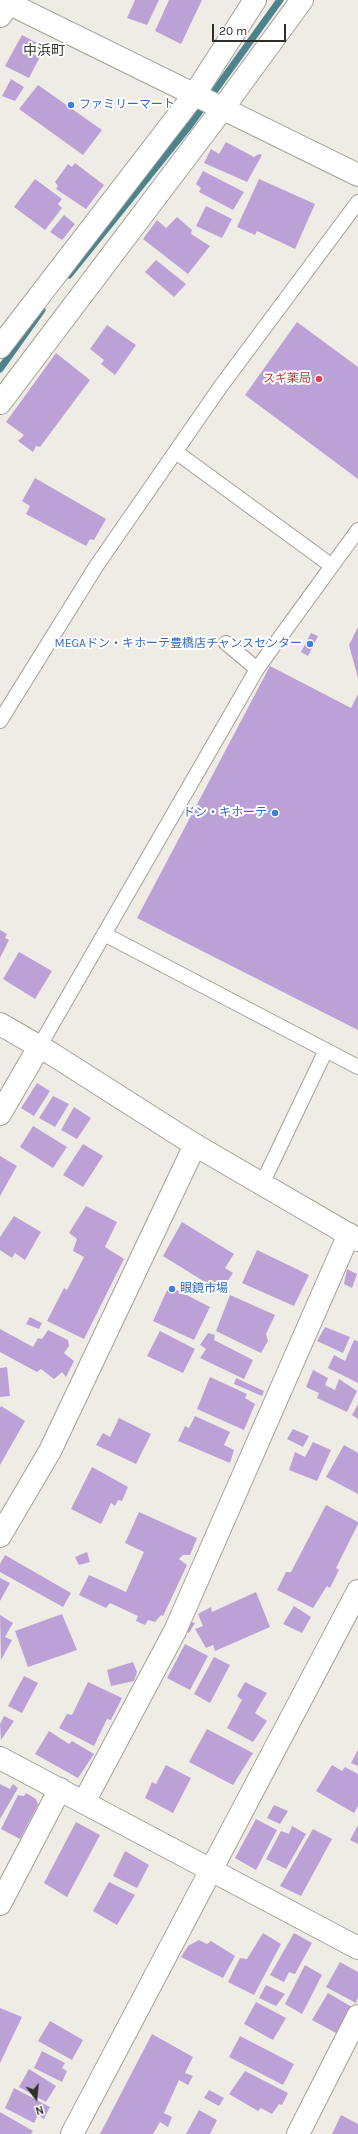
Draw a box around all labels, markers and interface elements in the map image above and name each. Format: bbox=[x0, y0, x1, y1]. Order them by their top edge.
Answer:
scale bar bbox=[214, 16, 288, 42]
text: 20 m bbox=[219, 24, 247, 38]
district label: 中浜町 bbox=[23, 43, 65, 59]
place label: ファミリーマート bbox=[79, 98, 175, 112]
marker: ファミリーマート bbox=[66, 100, 76, 110]
place label: スギ薬局 bbox=[263, 372, 311, 386]
marker: スギ薬局 bbox=[314, 374, 324, 384]
place label: MEGAドン・キホーテ豊橋店チャンスセンター bbox=[54, 637, 302, 651]
marker: MEGAドン・キホーテ豊橋店チャンスセンター bbox=[305, 639, 315, 649]
place label: ドン・キホーテ bbox=[183, 806, 267, 820]
marker: ドン・キホーテ bbox=[270, 808, 280, 818]
place label: 眼鏡市場 bbox=[180, 1282, 228, 1296]
marker: 眼鏡市場 bbox=[167, 1284, 177, 1294]
north arrow bbox=[16, 2078, 56, 2118]
text: N bbox=[34, 2103, 45, 2117]

